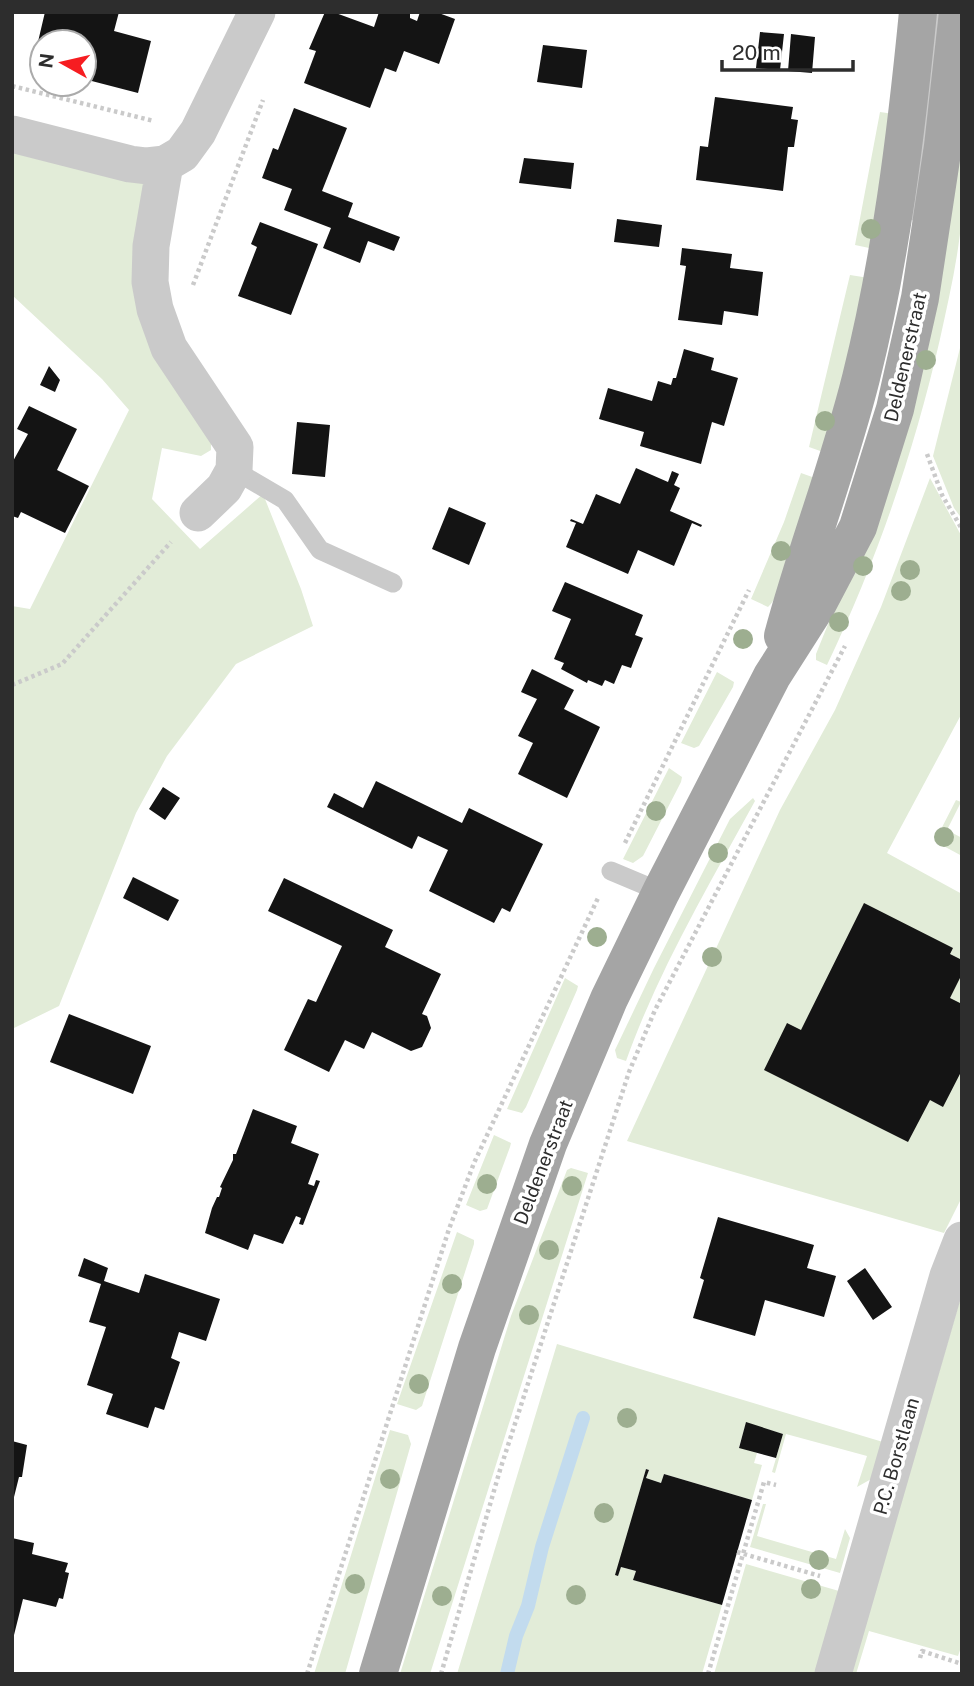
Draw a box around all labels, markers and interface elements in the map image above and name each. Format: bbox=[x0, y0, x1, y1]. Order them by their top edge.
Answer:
north arrow bbox=[28, 28, 98, 98]
scale bar bbox=[722, 28, 853, 72]
text: 20 m bbox=[732, 40, 781, 65]
text: N bbox=[34, 52, 58, 70]
street label: Deldenerstraat bbox=[879, 290, 931, 424]
street label: Deldenerstraat bbox=[509, 1096, 577, 1228]
street label: P.C. Borstlaan bbox=[869, 1395, 923, 1517]

